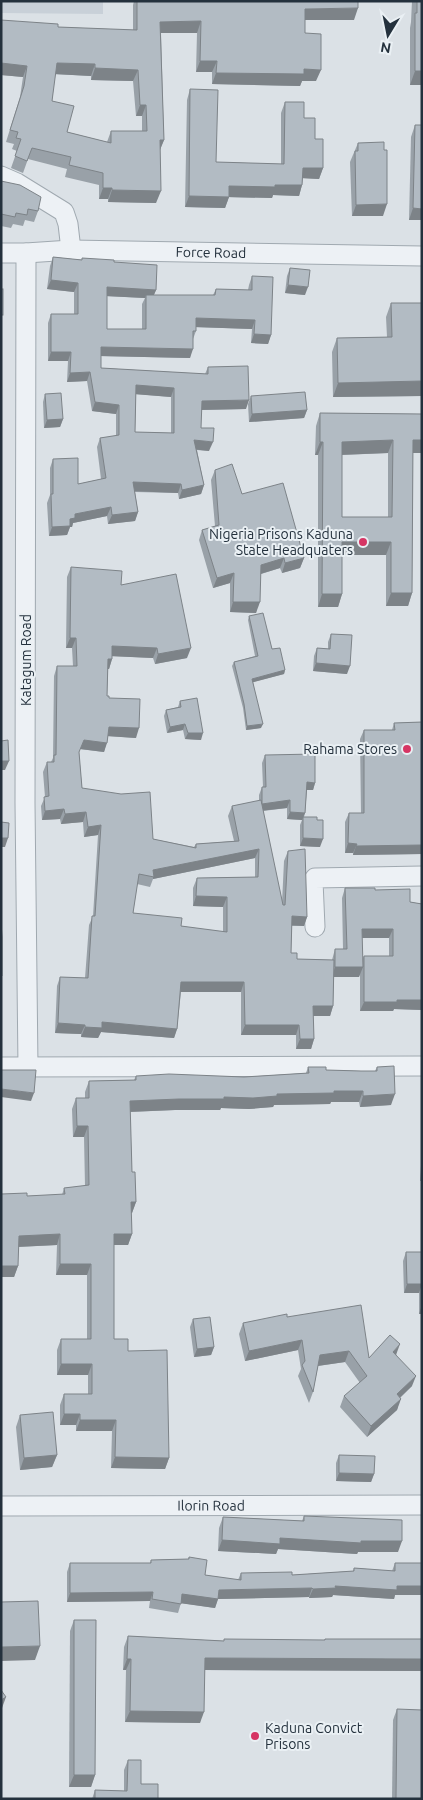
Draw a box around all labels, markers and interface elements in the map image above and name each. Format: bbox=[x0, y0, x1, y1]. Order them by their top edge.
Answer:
north arrow bbox=[363, 10, 413, 60]
text: N bbox=[379, 39, 392, 57]
street label: Force Road bbox=[175, 244, 246, 261]
place label: Nigeria Prisons Kaduna State Headquaters bbox=[209, 526, 353, 558]
marker: Nigeria Prisons Kaduna State Headquaters bbox=[357, 536, 369, 548]
street label: Katagum Road bbox=[18, 614, 34, 706]
place label: Rahama Stores bbox=[303, 741, 397, 757]
marker: Rahama Stores bbox=[401, 743, 413, 755]
street label: Ilorin Road bbox=[177, 1497, 245, 1514]
place label: Kaduna Convict Prisons bbox=[265, 1720, 363, 1752]
marker: Kaduna Convict Prisons bbox=[249, 1730, 261, 1742]

